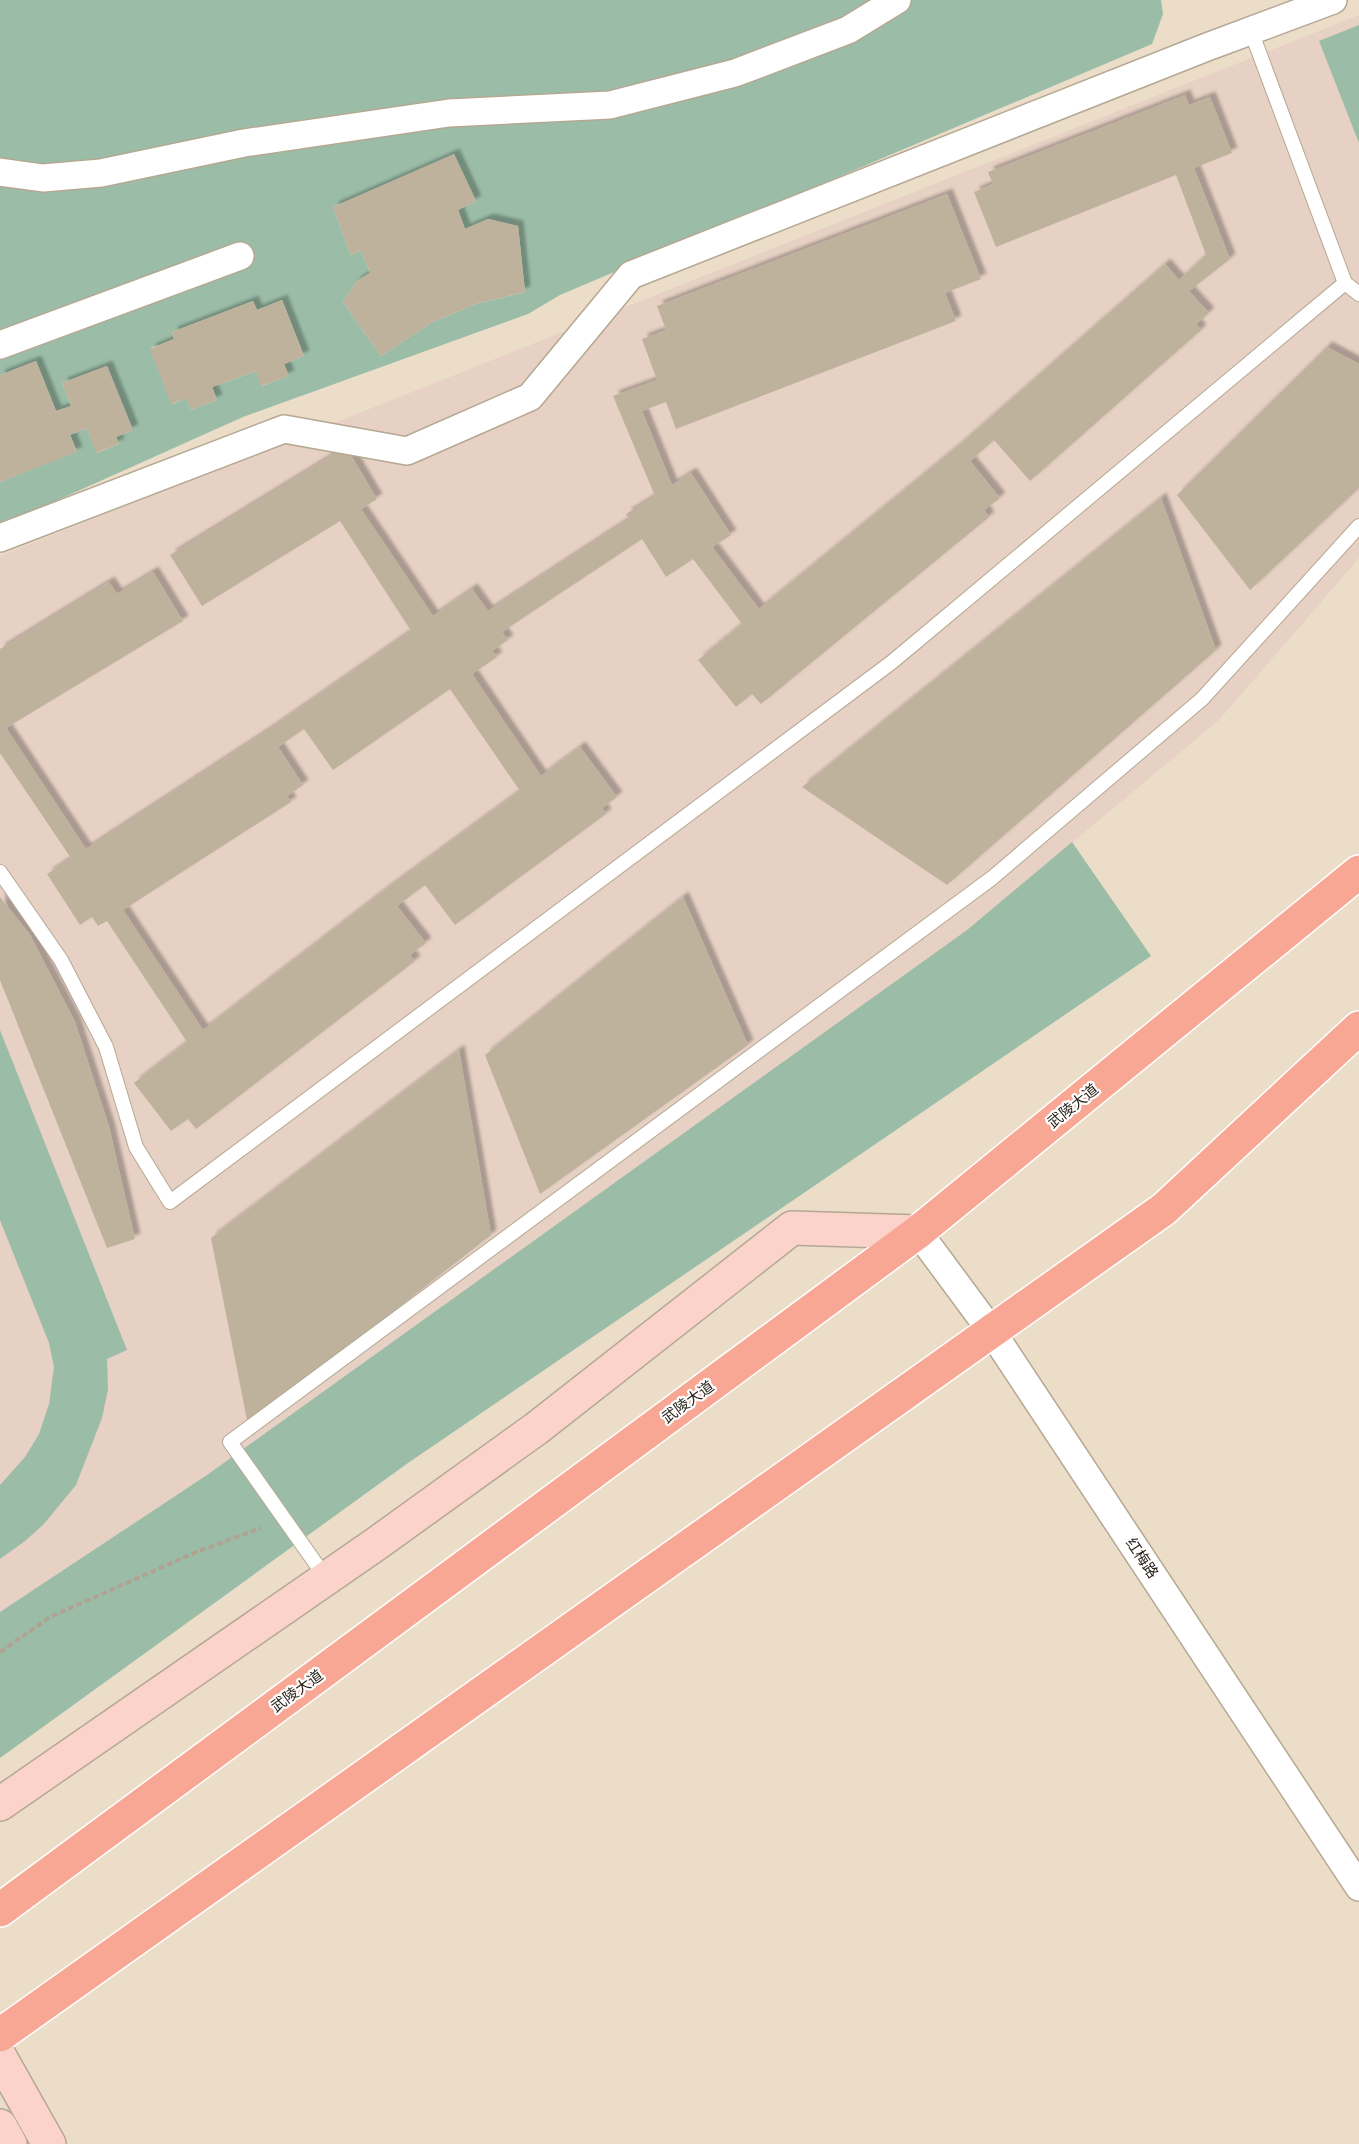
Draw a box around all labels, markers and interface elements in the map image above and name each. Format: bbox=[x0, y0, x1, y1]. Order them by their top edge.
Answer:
street label: 武陵大道 bbox=[1044, 1080, 1101, 1131]
street label: 武陵大道 bbox=[658, 1377, 717, 1426]
street label: 红梅路 bbox=[1123, 1534, 1162, 1581]
street label: 武陵大道 bbox=[267, 1666, 326, 1715]

